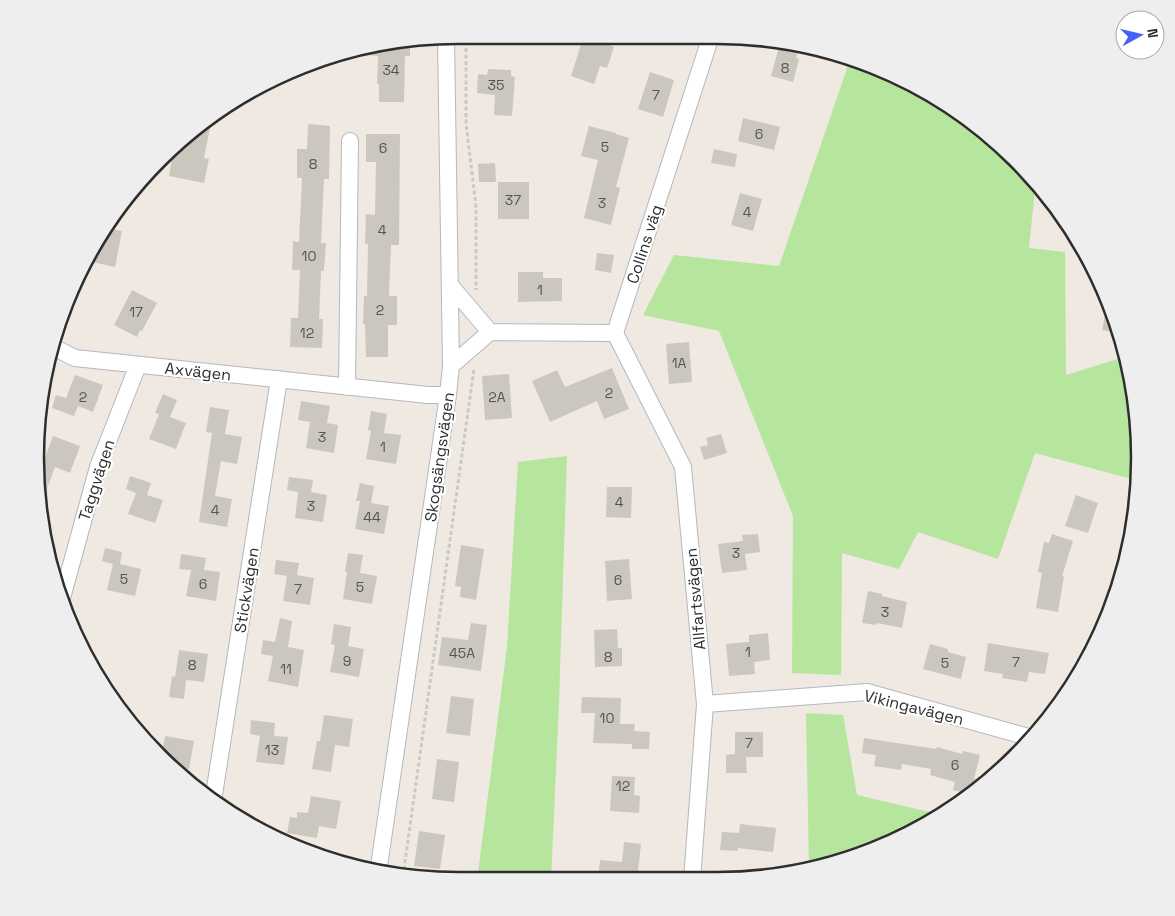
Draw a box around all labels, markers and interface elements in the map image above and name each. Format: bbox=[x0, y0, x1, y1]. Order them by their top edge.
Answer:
north arrow bbox=[1115, 10, 1165, 60]
text: N bbox=[1143, 27, 1162, 39]
house number: 8 bbox=[781, 59, 790, 77]
house number: 34 bbox=[382, 61, 400, 79]
house number: 35 bbox=[488, 76, 504, 94]
house number: 7 bbox=[652, 86, 660, 104]
house number: 6 bbox=[755, 125, 763, 143]
house number: 5 bbox=[601, 138, 609, 156]
house number: 6 bbox=[379, 139, 387, 157]
house number: 8 bbox=[309, 155, 318, 173]
house number: 37 bbox=[505, 191, 521, 209]
house number: 3 bbox=[598, 194, 606, 212]
street label: Collins väg bbox=[622, 202, 667, 286]
house number: 4 bbox=[743, 203, 752, 221]
house number: 4 bbox=[378, 221, 387, 239]
house number: 10 bbox=[302, 247, 316, 265]
house number: 1 bbox=[537, 281, 543, 299]
house number: 2 bbox=[376, 301, 384, 319]
house number: 17 bbox=[129, 303, 143, 321]
house number: 12 bbox=[300, 324, 314, 342]
house number: 1A bbox=[672, 354, 687, 372]
street label: Axvägen bbox=[164, 358, 232, 385]
house number: 2 bbox=[605, 384, 613, 402]
house number: 2 bbox=[79, 388, 87, 406]
house number: 2A bbox=[488, 388, 506, 406]
street label: Skogsängsvägen bbox=[420, 391, 459, 523]
house number: 3 bbox=[318, 428, 326, 446]
street label: Taggvägen bbox=[73, 437, 120, 524]
house number: 1 bbox=[380, 438, 386, 456]
house number: 4 bbox=[615, 493, 624, 511]
house number: 3 bbox=[307, 497, 315, 515]
house number: 4 bbox=[211, 501, 220, 519]
house number: 44 bbox=[363, 508, 381, 526]
house number: 3 bbox=[732, 544, 740, 562]
street label: Stickvägen bbox=[229, 546, 264, 634]
street label: Allfartsvägen bbox=[681, 547, 710, 651]
house number: 5 bbox=[120, 570, 128, 588]
house number: 6 bbox=[614, 571, 622, 589]
house number: 6 bbox=[199, 575, 207, 593]
house number: 5 bbox=[356, 578, 364, 596]
house number: 7 bbox=[294, 580, 302, 598]
house number: 3 bbox=[881, 603, 889, 621]
house number: 1 bbox=[745, 643, 751, 661]
house number: 45A bbox=[449, 644, 475, 662]
house number: 8 bbox=[604, 648, 613, 666]
house number: 9 bbox=[343, 652, 351, 670]
house number: 7 bbox=[1012, 653, 1020, 671]
house number: 5 bbox=[941, 654, 949, 672]
house number: 8 bbox=[188, 656, 197, 674]
house number: 11 bbox=[280, 660, 292, 678]
street label: Vikingavägen bbox=[862, 685, 966, 730]
house number: 10 bbox=[600, 709, 614, 727]
house number: 7 bbox=[745, 734, 753, 752]
house number: 13 bbox=[265, 741, 279, 759]
house number: 6 bbox=[951, 756, 959, 774]
house number: 12 bbox=[616, 777, 630, 795]

